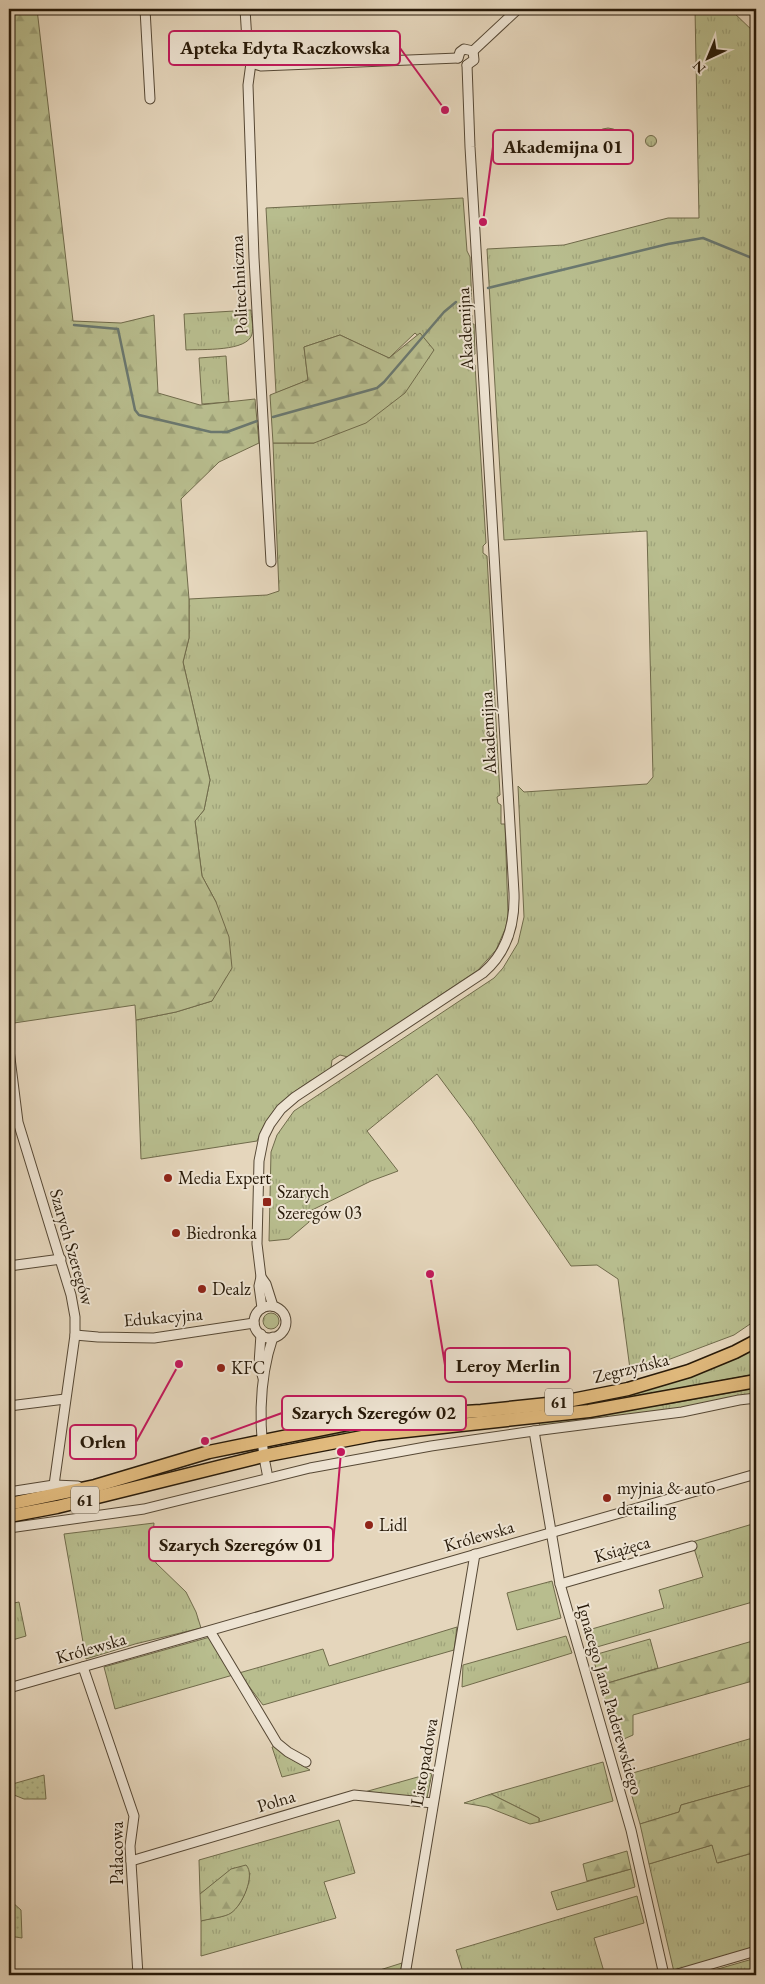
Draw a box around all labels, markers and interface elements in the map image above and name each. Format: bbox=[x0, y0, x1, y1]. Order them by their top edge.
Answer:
callout: Apteka Edyta Raczkowska bbox=[169, 31, 400, 65]
north arrow bbox=[682, 32, 732, 82]
text: Apteka Edyta Raczkowska bbox=[179, 35, 391, 60]
text: N bbox=[688, 56, 709, 78]
callout: Akademijna 01 bbox=[493, 130, 633, 164]
text: Akademijna 01 bbox=[502, 134, 623, 159]
street label: Politechniczna bbox=[224, 234, 253, 335]
street label: Akademijna bbox=[451, 286, 478, 372]
street label: Akademijna bbox=[474, 690, 501, 776]
place label: Media Expert bbox=[178, 1166, 271, 1189]
marker: Media Expert bbox=[162, 1172, 174, 1184]
place label: Szarych Szeregów 03 bbox=[277, 1180, 362, 1224]
street label: Szarych Szeregów bbox=[45, 1186, 100, 1308]
marker: Szarych Szeregów 03 bbox=[261, 1196, 273, 1208]
place label: Biedronka bbox=[186, 1221, 258, 1244]
marker: Biedronka bbox=[170, 1227, 182, 1239]
place label: Dealz bbox=[212, 1277, 251, 1300]
marker: Dealz bbox=[196, 1283, 208, 1295]
street label: Edukacyjna bbox=[122, 1302, 204, 1331]
street label: Zegrzyńska bbox=[591, 1347, 672, 1388]
callout: Leroy Merlin bbox=[445, 1348, 570, 1382]
text: Leroy Merlin bbox=[456, 1353, 560, 1378]
place label: KFC bbox=[231, 1356, 265, 1379]
marker: KFC bbox=[215, 1362, 227, 1374]
road number: 61 bbox=[545, 1388, 573, 1415]
callout: Szarych Szeregów 02 bbox=[282, 1396, 466, 1430]
text: Szarych Szeregów 02 bbox=[292, 1400, 456, 1425]
callout: Orlen bbox=[70, 1425, 136, 1459]
text: Orlen bbox=[80, 1429, 126, 1454]
place label: myjnia & auto detailing bbox=[617, 1476, 715, 1520]
road number: 61 bbox=[71, 1486, 99, 1514]
marker: myjnia & auto detailing bbox=[601, 1492, 613, 1504]
place label: Lidl bbox=[379, 1513, 407, 1536]
street label: Królewska bbox=[441, 1514, 517, 1557]
marker: Lidl bbox=[363, 1519, 375, 1531]
callout: Szarych Szeregów 01 bbox=[149, 1527, 333, 1561]
street label: Książęca bbox=[591, 1529, 653, 1567]
text: Szarych Szeregów 01 bbox=[159, 1532, 323, 1557]
street label: Ignacego Jana Paderewskiego bbox=[572, 1600, 649, 1798]
street label: Królewska bbox=[53, 1626, 129, 1669]
street label: Listopadowa bbox=[405, 1716, 443, 1807]
street label: Polna bbox=[254, 1784, 298, 1817]
street label: Pałacowa bbox=[105, 1821, 128, 1885]

